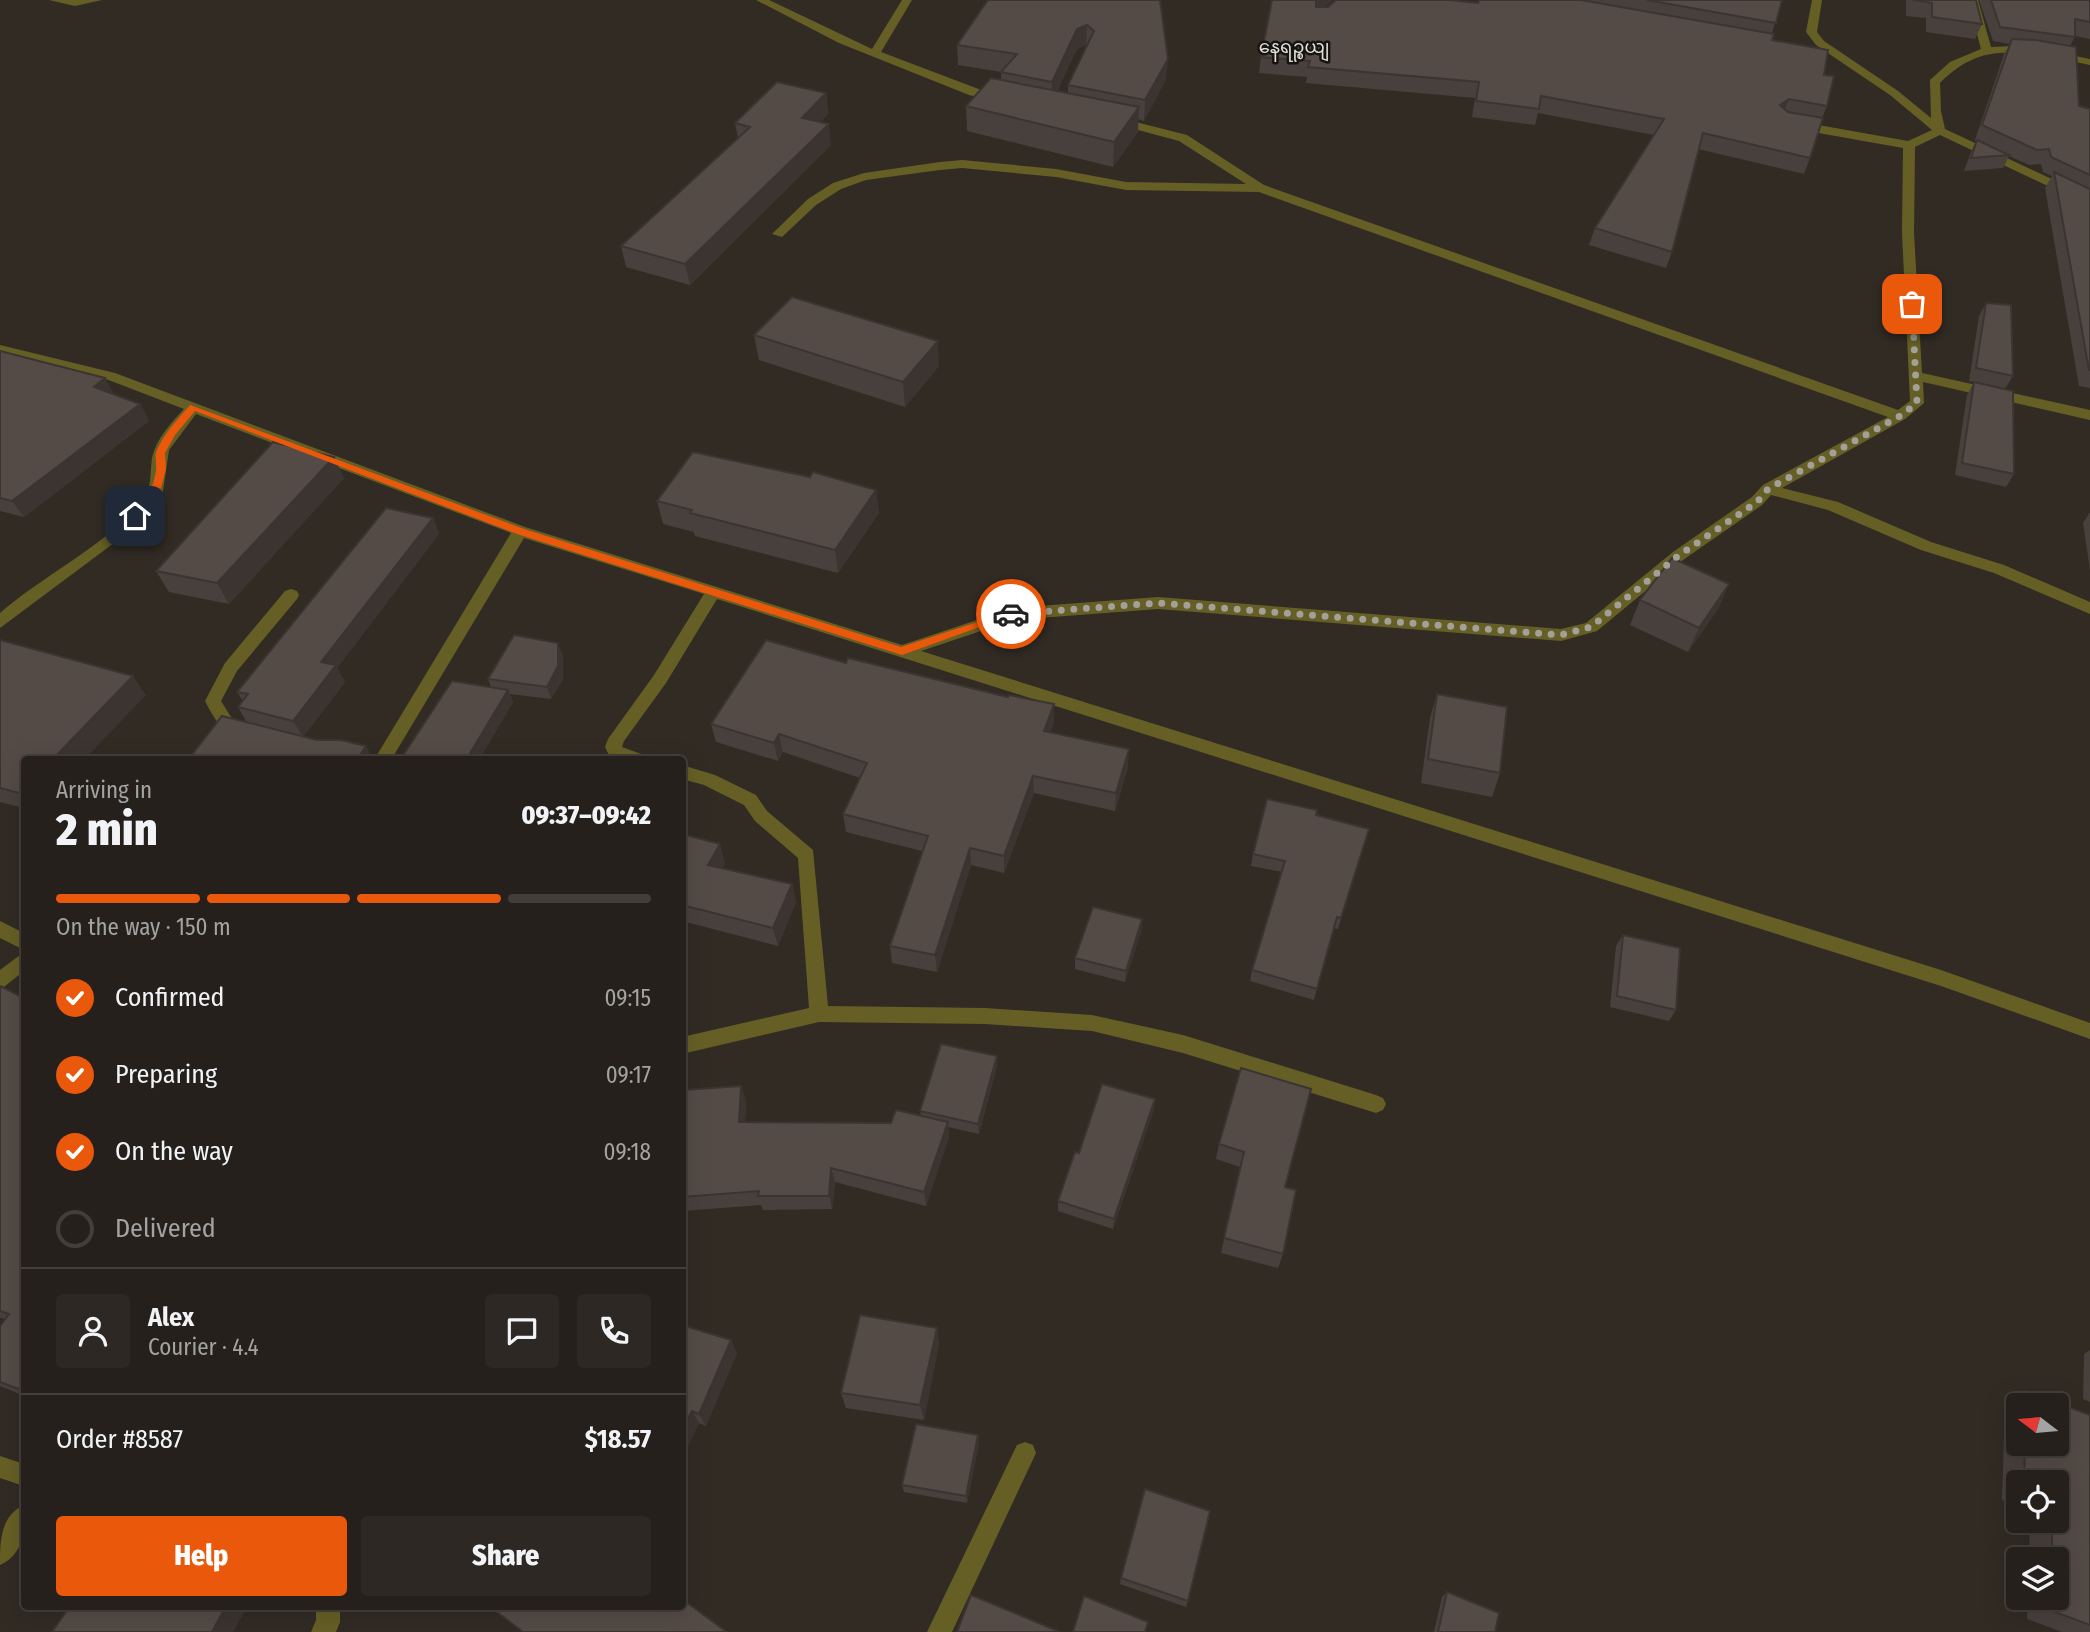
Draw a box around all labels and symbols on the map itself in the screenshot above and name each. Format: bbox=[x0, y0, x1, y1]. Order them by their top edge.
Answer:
district label: နေရဉ္စယျ bbox=[1259, 36, 1329, 62]
pin bbox=[1882, 274, 1942, 334]
pin bbox=[105, 486, 165, 546]
courier bbox=[976, 579, 1046, 649]
north arrow bbox=[2006, 1393, 2068, 1456]

